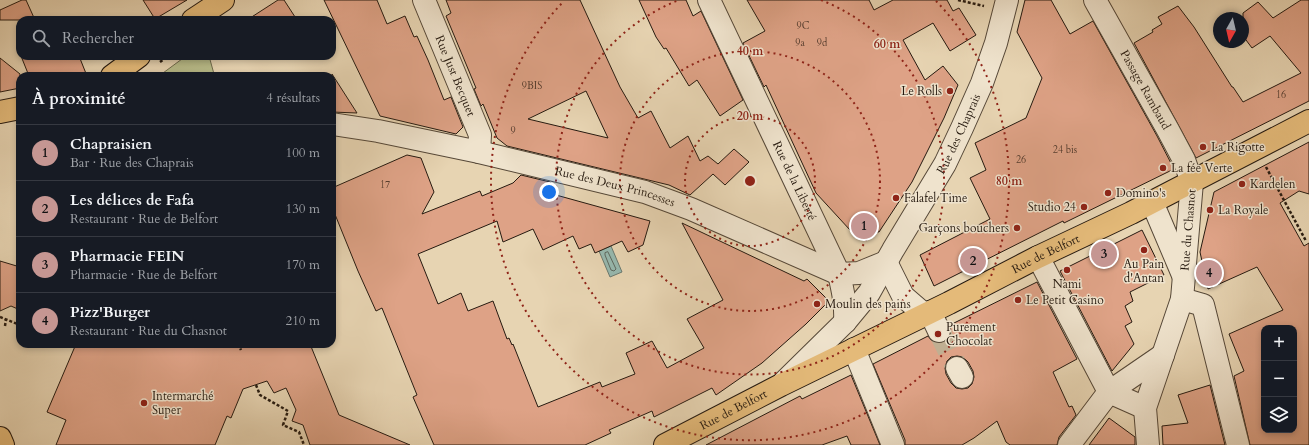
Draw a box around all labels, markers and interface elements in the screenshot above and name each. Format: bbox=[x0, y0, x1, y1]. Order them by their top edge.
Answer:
north arrow bbox=[1213, 12, 1249, 48]
search box bbox=[16, 16, 336, 60]
house number: 9C bbox=[797, 19, 810, 33]
icon: search bbox=[30, 27, 52, 49]
text: Rechercher bbox=[62, 28, 134, 48]
street label: Rue Just Becquet bbox=[431, 33, 479, 119]
house number: 9a bbox=[795, 36, 805, 50]
house number: 9d bbox=[817, 36, 828, 50]
text: 60 m bbox=[874, 36, 901, 52]
text: 40 m bbox=[737, 43, 764, 59]
street label: Passage Rambaud bbox=[1117, 47, 1175, 133]
house number: 9BIS bbox=[522, 79, 542, 93]
place label: Le Rolls bbox=[901, 83, 942, 99]
marker: Le Rolls bbox=[945, 86, 955, 96]
text: À proximité bbox=[32, 87, 126, 110]
house number: 16 bbox=[1276, 88, 1286, 102]
text: 4 résultats bbox=[266, 89, 320, 107]
street label: Rue des Chaprais bbox=[933, 91, 984, 177]
text: 20 m bbox=[737, 108, 764, 124]
house number: 9 bbox=[510, 124, 516, 138]
text: Chapraisien bbox=[70, 134, 152, 154]
street label: Rue de la Liberté bbox=[769, 138, 820, 223]
place label: La Rigotte bbox=[1211, 139, 1265, 155]
marker: La Rigotte bbox=[1198, 142, 1208, 152]
house number: 24 bis bbox=[1053, 143, 1077, 157]
text: 1 bbox=[42, 144, 48, 162]
text: 100 m bbox=[286, 144, 320, 162]
house number: 26 bbox=[1016, 153, 1026, 167]
text: Bar · Rue des Chaprais bbox=[70, 154, 194, 172]
place label: La fée Verte bbox=[1171, 160, 1232, 176]
street label: Rue des Deux Princesses bbox=[553, 163, 677, 210]
marker: La fée Verte bbox=[1158, 163, 1168, 173]
text: 80 m bbox=[996, 173, 1023, 189]
centre of rings bbox=[743, 174, 757, 188]
place label: Kardelen bbox=[1250, 176, 1296, 192]
house number: 17 bbox=[380, 178, 390, 192]
marker: Kardelen bbox=[1237, 179, 1247, 189]
your location bbox=[539, 182, 559, 202]
place label: Domino's bbox=[1116, 185, 1166, 201]
marker: Domino's bbox=[1103, 188, 1113, 198]
street label: Rue du Chasnot bbox=[1176, 188, 1200, 271]
text: Les délices de Fafa bbox=[70, 190, 194, 210]
place label: Falafel Time bbox=[904, 190, 967, 206]
marker: Falafel Time bbox=[891, 193, 901, 203]
place label: Studio 24 bbox=[1028, 199, 1076, 215]
text: 2 bbox=[42, 200, 48, 218]
text: 130 m bbox=[286, 200, 320, 218]
marker: Studio 24 bbox=[1079, 202, 1089, 212]
place label: La Royale bbox=[1218, 202, 1269, 218]
marker: La Royale bbox=[1205, 205, 1215, 215]
text: Restaurant · Rue de Belfort bbox=[70, 210, 218, 228]
pin: 1 bbox=[851, 211, 877, 241]
place label: Garçons bouchers bbox=[919, 220, 1009, 236]
marker: Garçons bouchers bbox=[1012, 223, 1022, 233]
street label: Rue de Belfort bbox=[1009, 230, 1082, 277]
pin: 3 bbox=[1091, 239, 1117, 269]
marker: Au Pain d'Antan bbox=[1139, 245, 1149, 255]
text: Pharmacie FEIN bbox=[70, 246, 184, 266]
pin: 2 bbox=[960, 246, 986, 276]
text: 3 bbox=[42, 256, 48, 274]
text: 170 m bbox=[286, 256, 320, 274]
place label: Au Pain d'Antan bbox=[1124, 256, 1165, 286]
pin: 4 bbox=[1196, 258, 1222, 288]
marker: Nami bbox=[1062, 265, 1072, 275]
text: Pharmacie · Rue de Belfort bbox=[70, 266, 217, 284]
place label: Nami bbox=[1053, 276, 1082, 292]
place label: Le Petit Casino bbox=[1026, 292, 1104, 308]
marker: Le Petit Casino bbox=[1013, 295, 1023, 305]
place label: Moulin des pains bbox=[825, 296, 911, 312]
marker: Moulin des pains bbox=[812, 299, 822, 309]
text: Pizz'Burger bbox=[70, 302, 150, 322]
text: 4 bbox=[42, 312, 48, 330]
text: 210 m bbox=[286, 312, 320, 330]
place label: Purement Chocolat bbox=[946, 319, 996, 349]
text: Restaurant · Rue du Chasnot bbox=[70, 322, 227, 340]
map controls bbox=[1261, 325, 1297, 433]
button: + bbox=[1261, 325, 1297, 361]
marker: Purement Chocolat bbox=[933, 329, 943, 339]
button: − bbox=[1261, 361, 1297, 397]
street label: Rue de Belfort bbox=[697, 385, 770, 434]
place label: Intermarché Super bbox=[152, 388, 214, 418]
button: layers bbox=[1261, 397, 1297, 433]
marker: Intermarché Super bbox=[139, 398, 149, 408]

